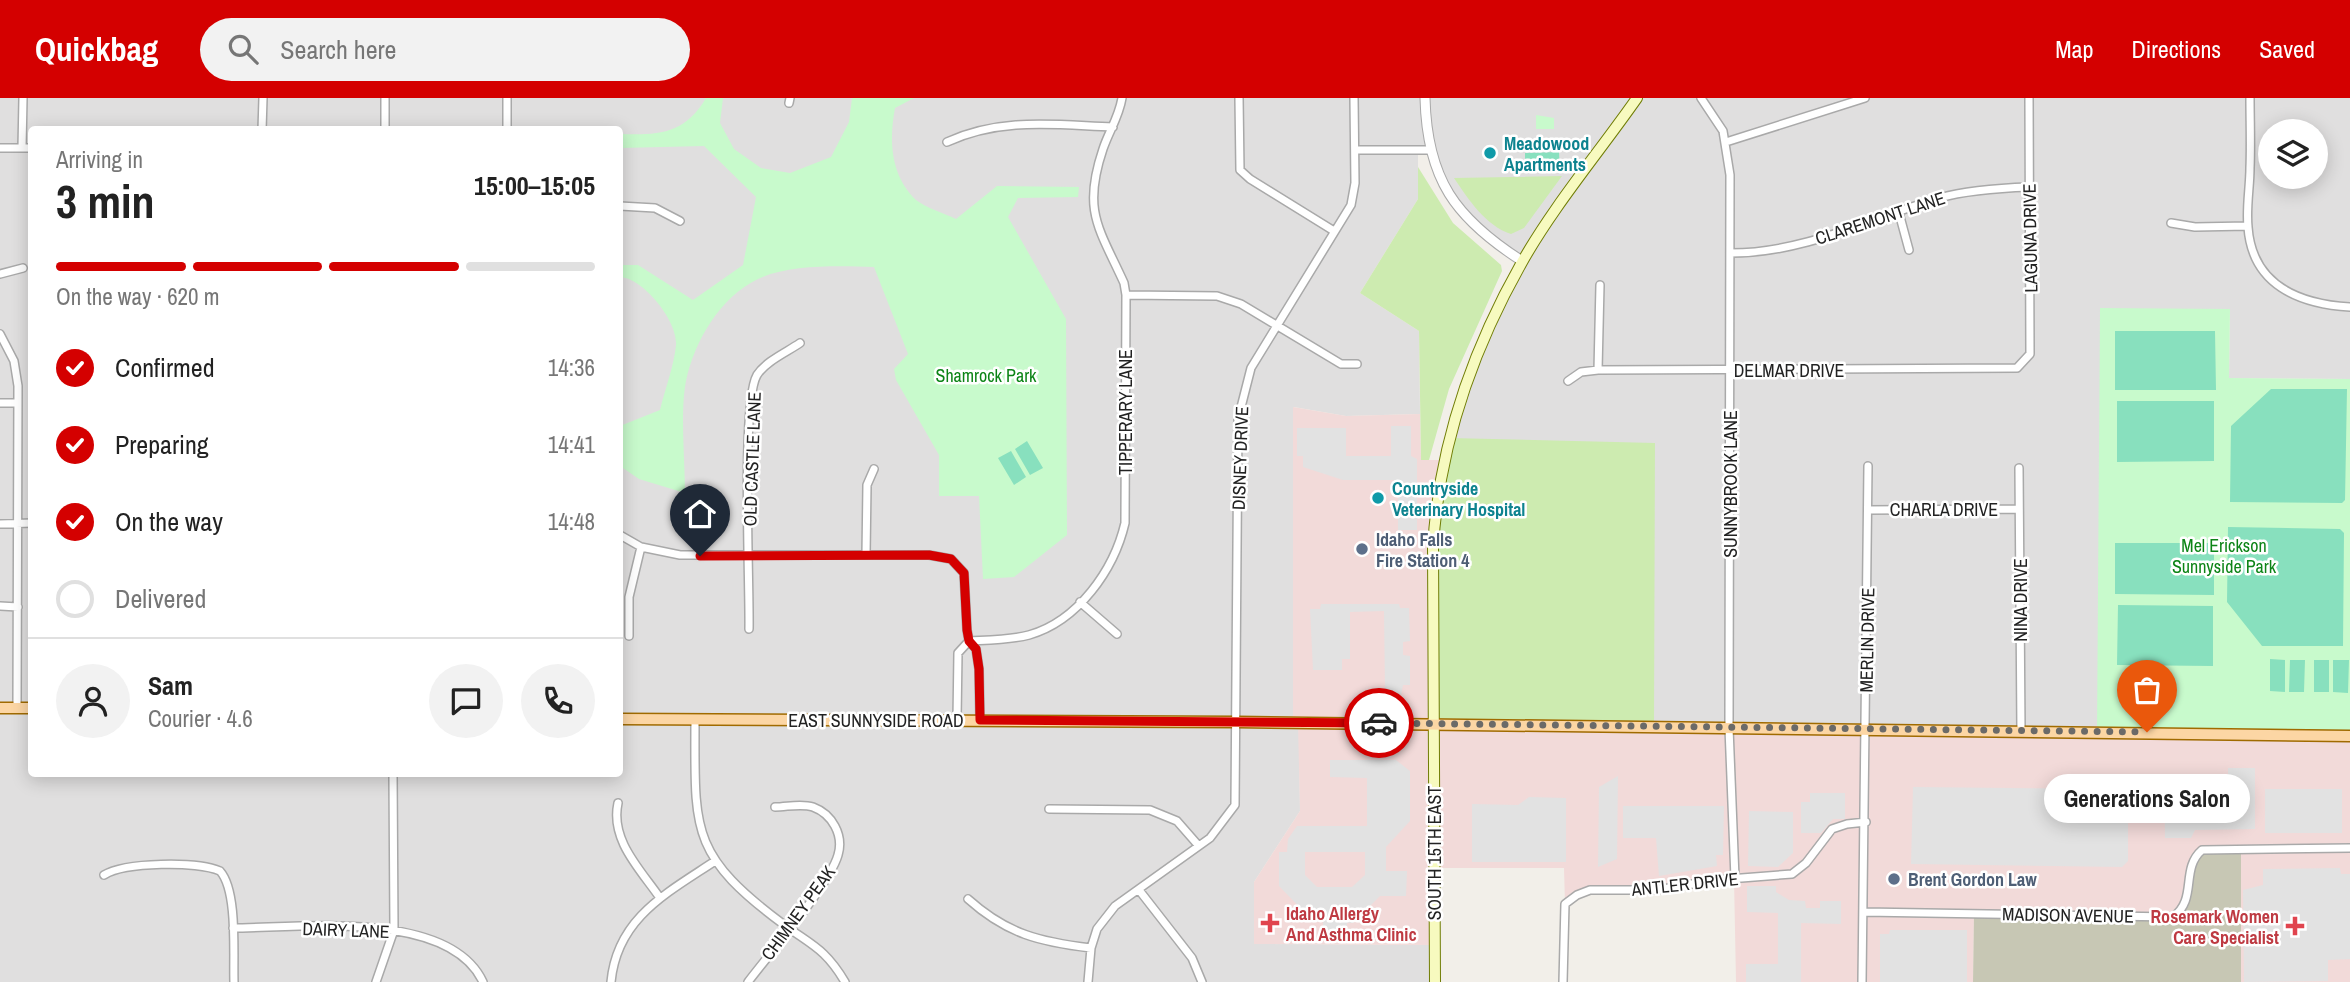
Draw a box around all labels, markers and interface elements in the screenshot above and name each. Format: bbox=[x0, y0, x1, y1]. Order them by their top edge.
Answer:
search box bbox=[200, 18, 690, 81]
text: Quickbag bbox=[35, 27, 158, 71]
icon: search bbox=[224, 30, 262, 68]
text: Search here bbox=[280, 32, 396, 67]
text: Map bbox=[2055, 33, 2093, 65]
text: Directions bbox=[2131, 33, 2221, 65]
text: Saved bbox=[2259, 33, 2315, 65]
map controls bbox=[2258, 119, 2328, 189]
button: layers bbox=[2258, 119, 2328, 189]
place label: Meadowood Apartments bbox=[1504, 131, 1589, 177]
text: Arriving in bbox=[56, 144, 143, 175]
marker: Meadowood Apartments bbox=[1482, 145, 1498, 161]
text: 15:00–15:05 bbox=[474, 168, 595, 203]
text: 3 min bbox=[56, 170, 155, 232]
street label: LAGUNA DRIVE bbox=[2017, 183, 2043, 293]
street label: CLAREMONT LANE bbox=[1812, 185, 1948, 251]
text: On the way · 620 m bbox=[56, 281, 220, 312]
icon: check bbox=[56, 349, 94, 387]
street label: TIPPERARY LANE bbox=[1113, 349, 1138, 475]
text: Confirmed bbox=[115, 350, 215, 385]
text: 14:36 bbox=[548, 352, 595, 383]
street label: DELMAR DRIVE bbox=[1734, 358, 1844, 383]
park label: Shamrock Park bbox=[936, 363, 1037, 388]
street label: OLD CASTLE LANE bbox=[737, 391, 767, 527]
street label: DISNEY DRIVE bbox=[1226, 406, 1254, 510]
street label: SUNNYBROOK LANE bbox=[1718, 410, 1743, 558]
icon: check bbox=[56, 426, 94, 464]
text: Preparing bbox=[115, 427, 209, 462]
text: 14:41 bbox=[548, 429, 595, 460]
place label: Countryside Veterinary Hospital bbox=[1392, 476, 1525, 522]
pin bbox=[670, 484, 730, 556]
marker: Countryside Veterinary Hospital bbox=[1370, 490, 1386, 506]
icon: home bbox=[681, 495, 719, 533]
street label: CHARLA DRIVE bbox=[1890, 497, 1998, 522]
icon: check bbox=[56, 503, 94, 541]
text: On the way bbox=[115, 504, 223, 539]
text: 14:48 bbox=[548, 506, 595, 537]
place label: Idaho Falls Fire Station 4 bbox=[1376, 527, 1470, 573]
park label: Mel Erickson Sunnyside Park bbox=[2172, 533, 2277, 579]
marker: Idaho Falls Fire Station 4 bbox=[1354, 541, 1370, 557]
street label: NINA DRIVE bbox=[2008, 558, 2033, 642]
text: Delivered bbox=[115, 581, 206, 616]
street label: MERLIN DRIVE bbox=[1854, 587, 1880, 693]
pin bbox=[2117, 660, 2177, 732]
button: person bbox=[56, 664, 130, 738]
button: chat bbox=[429, 664, 503, 738]
button: phone bbox=[521, 664, 595, 738]
text: Sam bbox=[148, 668, 193, 703]
icon: bag bbox=[2128, 671, 2166, 709]
courier bbox=[1344, 688, 1414, 758]
text: Courier · 4.6 bbox=[148, 703, 253, 734]
icon: car bbox=[1360, 704, 1398, 742]
street label: EAST SUNNYSIDE ROAD bbox=[788, 708, 964, 733]
callout: Generations Salon bbox=[2044, 774, 2250, 823]
text: Generations Salon bbox=[2064, 783, 2230, 814]
street label: SOUTH 15TH EAST bbox=[1422, 786, 1447, 920]
street label: CHIMNEY PEAK bbox=[755, 861, 841, 965]
street label: ANTLER DRIVE bbox=[1629, 866, 1740, 902]
place label: Brent Gordon Law bbox=[1908, 867, 2037, 892]
marker: Brent Gordon Law bbox=[1886, 871, 1902, 887]
place label: Idaho Allergy And Asthma Clinic bbox=[1286, 901, 1417, 947]
street label: MADISON AVENUE bbox=[2002, 901, 2134, 929]
place label: Rosemark Women Care Specialist bbox=[2150, 904, 2279, 950]
marker: Idaho Allergy And Asthma Clinic bbox=[1260, 913, 1280, 933]
street label: DAIRY LANE bbox=[302, 916, 390, 944]
marker: Rosemark Women Care Specialist bbox=[2285, 916, 2305, 936]

